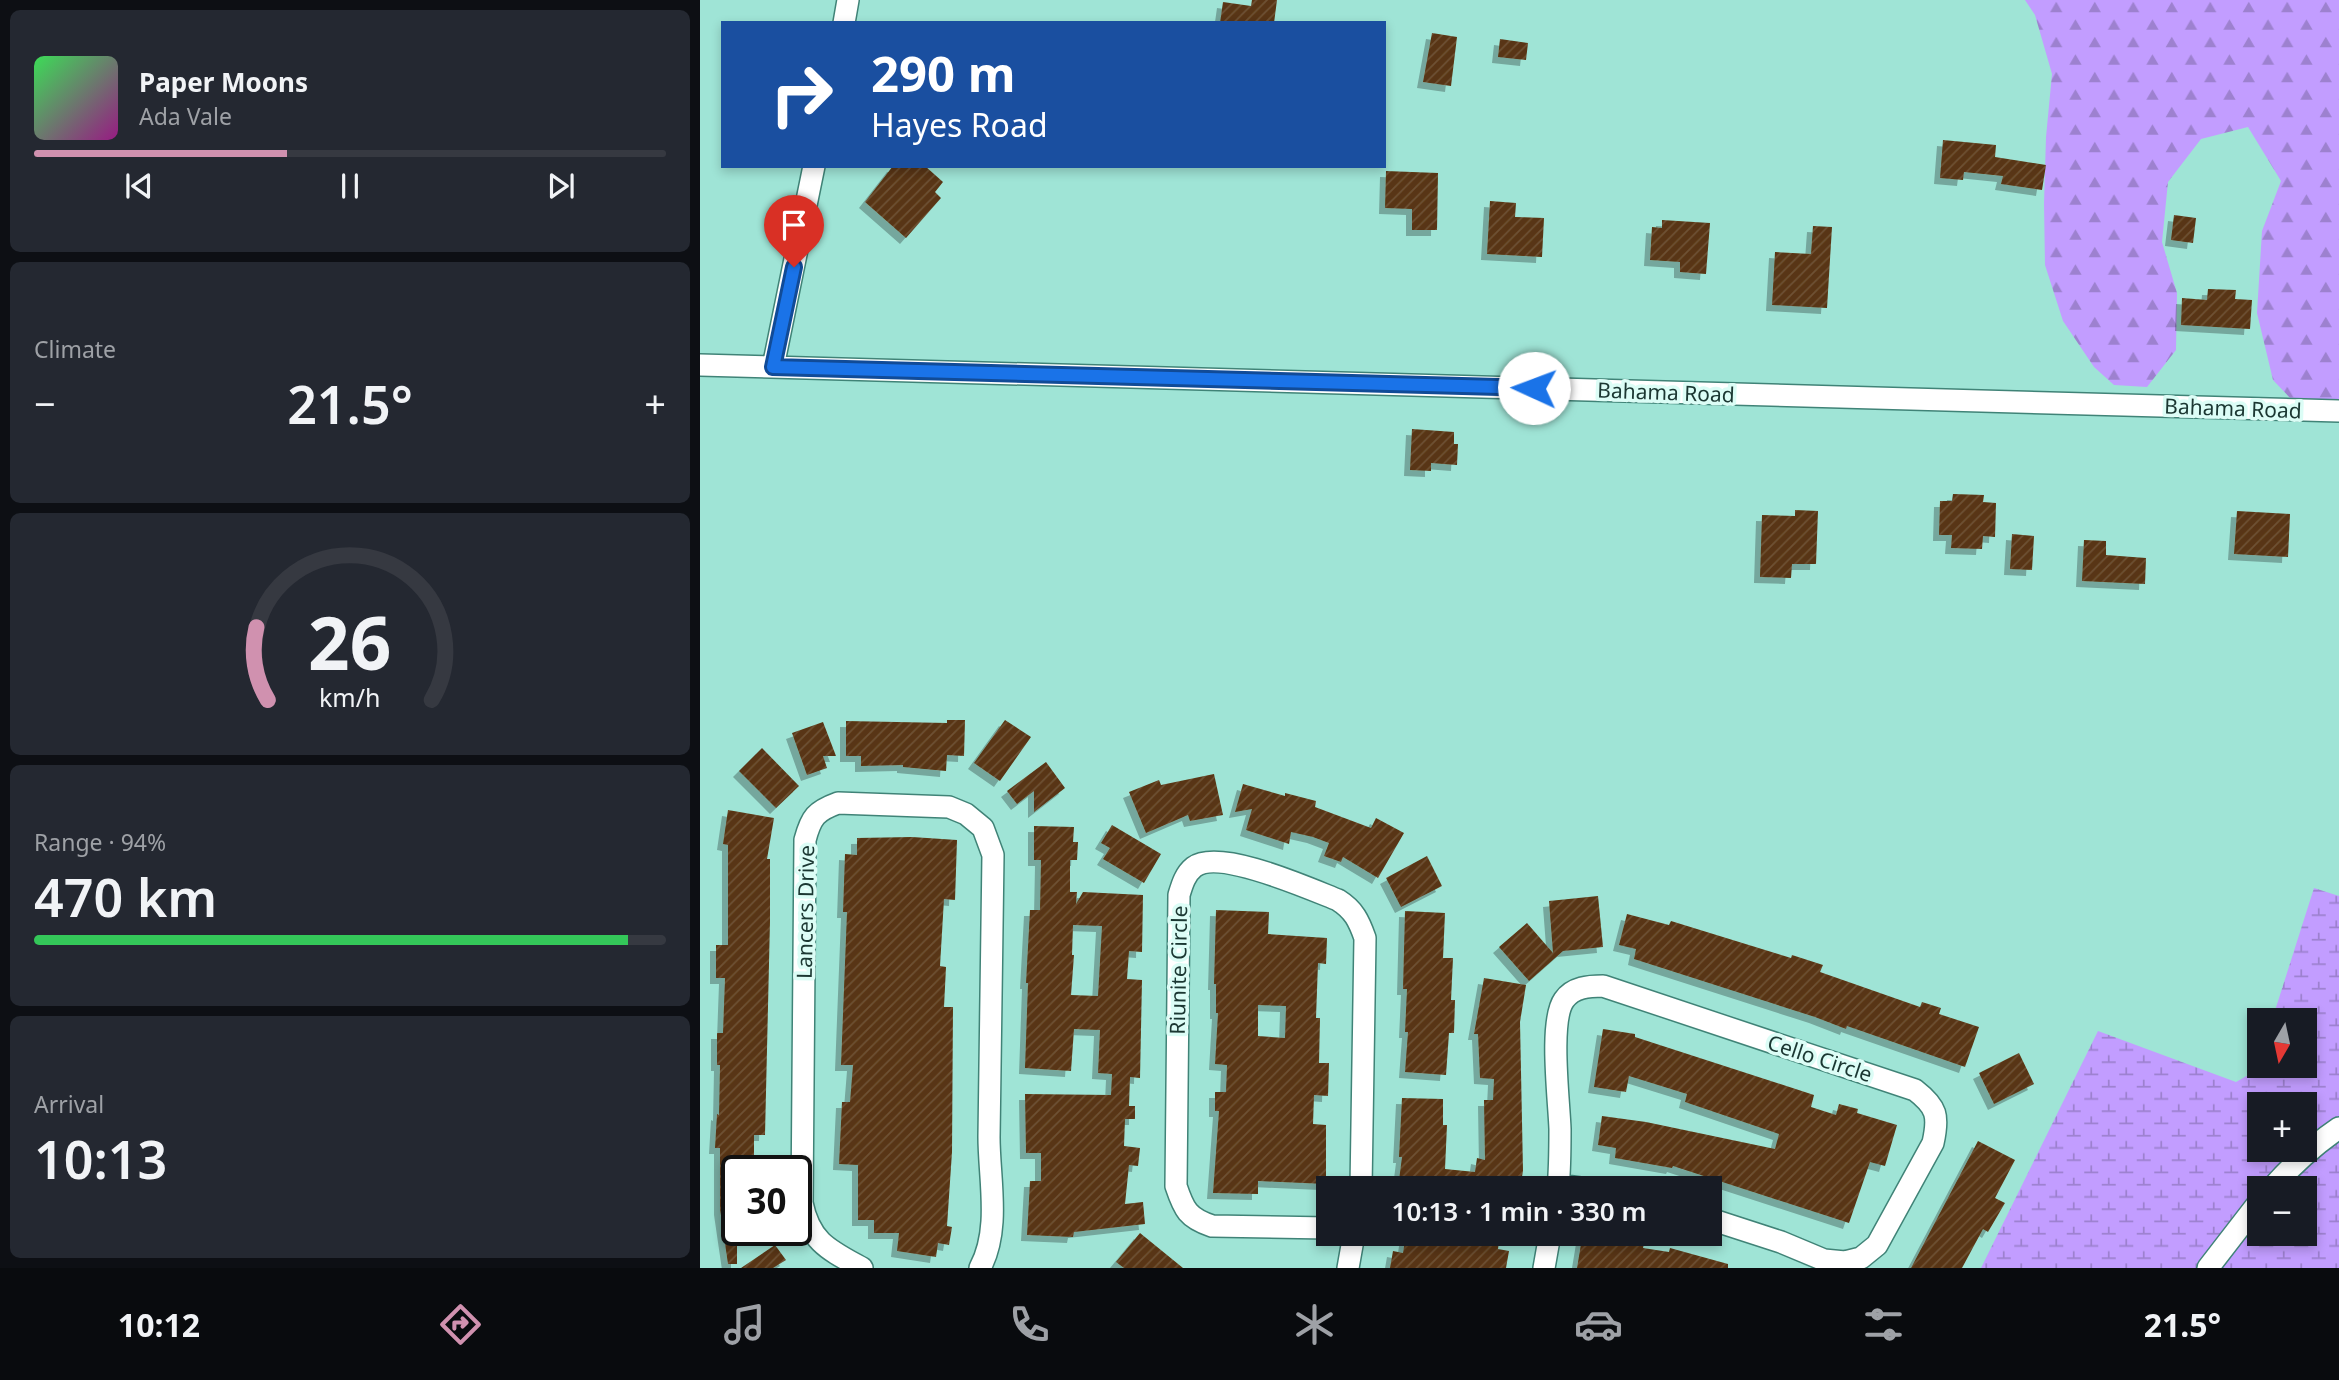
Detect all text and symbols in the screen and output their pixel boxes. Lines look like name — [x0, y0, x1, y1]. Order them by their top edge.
text: 290 m — [871, 40, 1016, 106]
icon: right — [756, 49, 847, 140]
text: Paper Moons — [139, 64, 308, 100]
text: Ada Vale — [139, 100, 232, 132]
text: Hayes Road — [871, 103, 1048, 146]
icon: previous — [120, 167, 158, 205]
icon: pause — [331, 167, 369, 205]
icon: next — [542, 167, 580, 205]
pin — [764, 195, 824, 267]
icon: arrive — [775, 206, 813, 244]
text: Climate — [34, 333, 116, 365]
position arrow — [1497, 351, 1571, 425]
text: 21.5° — [287, 368, 413, 439]
street label: Bahama Road — [1597, 376, 1735, 408]
text: − — [34, 377, 56, 429]
text: + — [644, 377, 666, 429]
street label: Bahama Road — [2164, 392, 2302, 424]
text: 26 — [308, 592, 392, 691]
text: km/h — [319, 680, 381, 714]
text: Range · 94% — [34, 826, 166, 858]
street label: Lancers Drive — [790, 845, 820, 979]
text: 470 km — [34, 861, 217, 932]
street label: Riunite Circle — [1163, 905, 1193, 1035]
north arrow — [2247, 1008, 2317, 1078]
map controls — [2247, 1008, 2317, 1246]
street label: Cello Circle — [1764, 1028, 1876, 1088]
text: Arrival — [34, 1088, 104, 1120]
button: + — [2247, 1092, 2317, 1162]
text: 10:13 — [34, 1123, 167, 1194]
speed limit sign: 30 — [721, 1155, 812, 1246]
button: − — [2247, 1176, 2317, 1246]
text: 10:13 · 1 min · 330 m — [1392, 1193, 1646, 1229]
icon: directions — [436, 1300, 485, 1349]
icon: music — [720, 1300, 769, 1349]
icon: phone — [1005, 1300, 1054, 1349]
icon: climate — [1290, 1300, 1339, 1349]
icon: car — [1574, 1300, 1623, 1349]
icon: filters — [1859, 1300, 1908, 1349]
text: 10:12 — [118, 1303, 200, 1346]
text: 21.5° — [2144, 1303, 2221, 1346]

